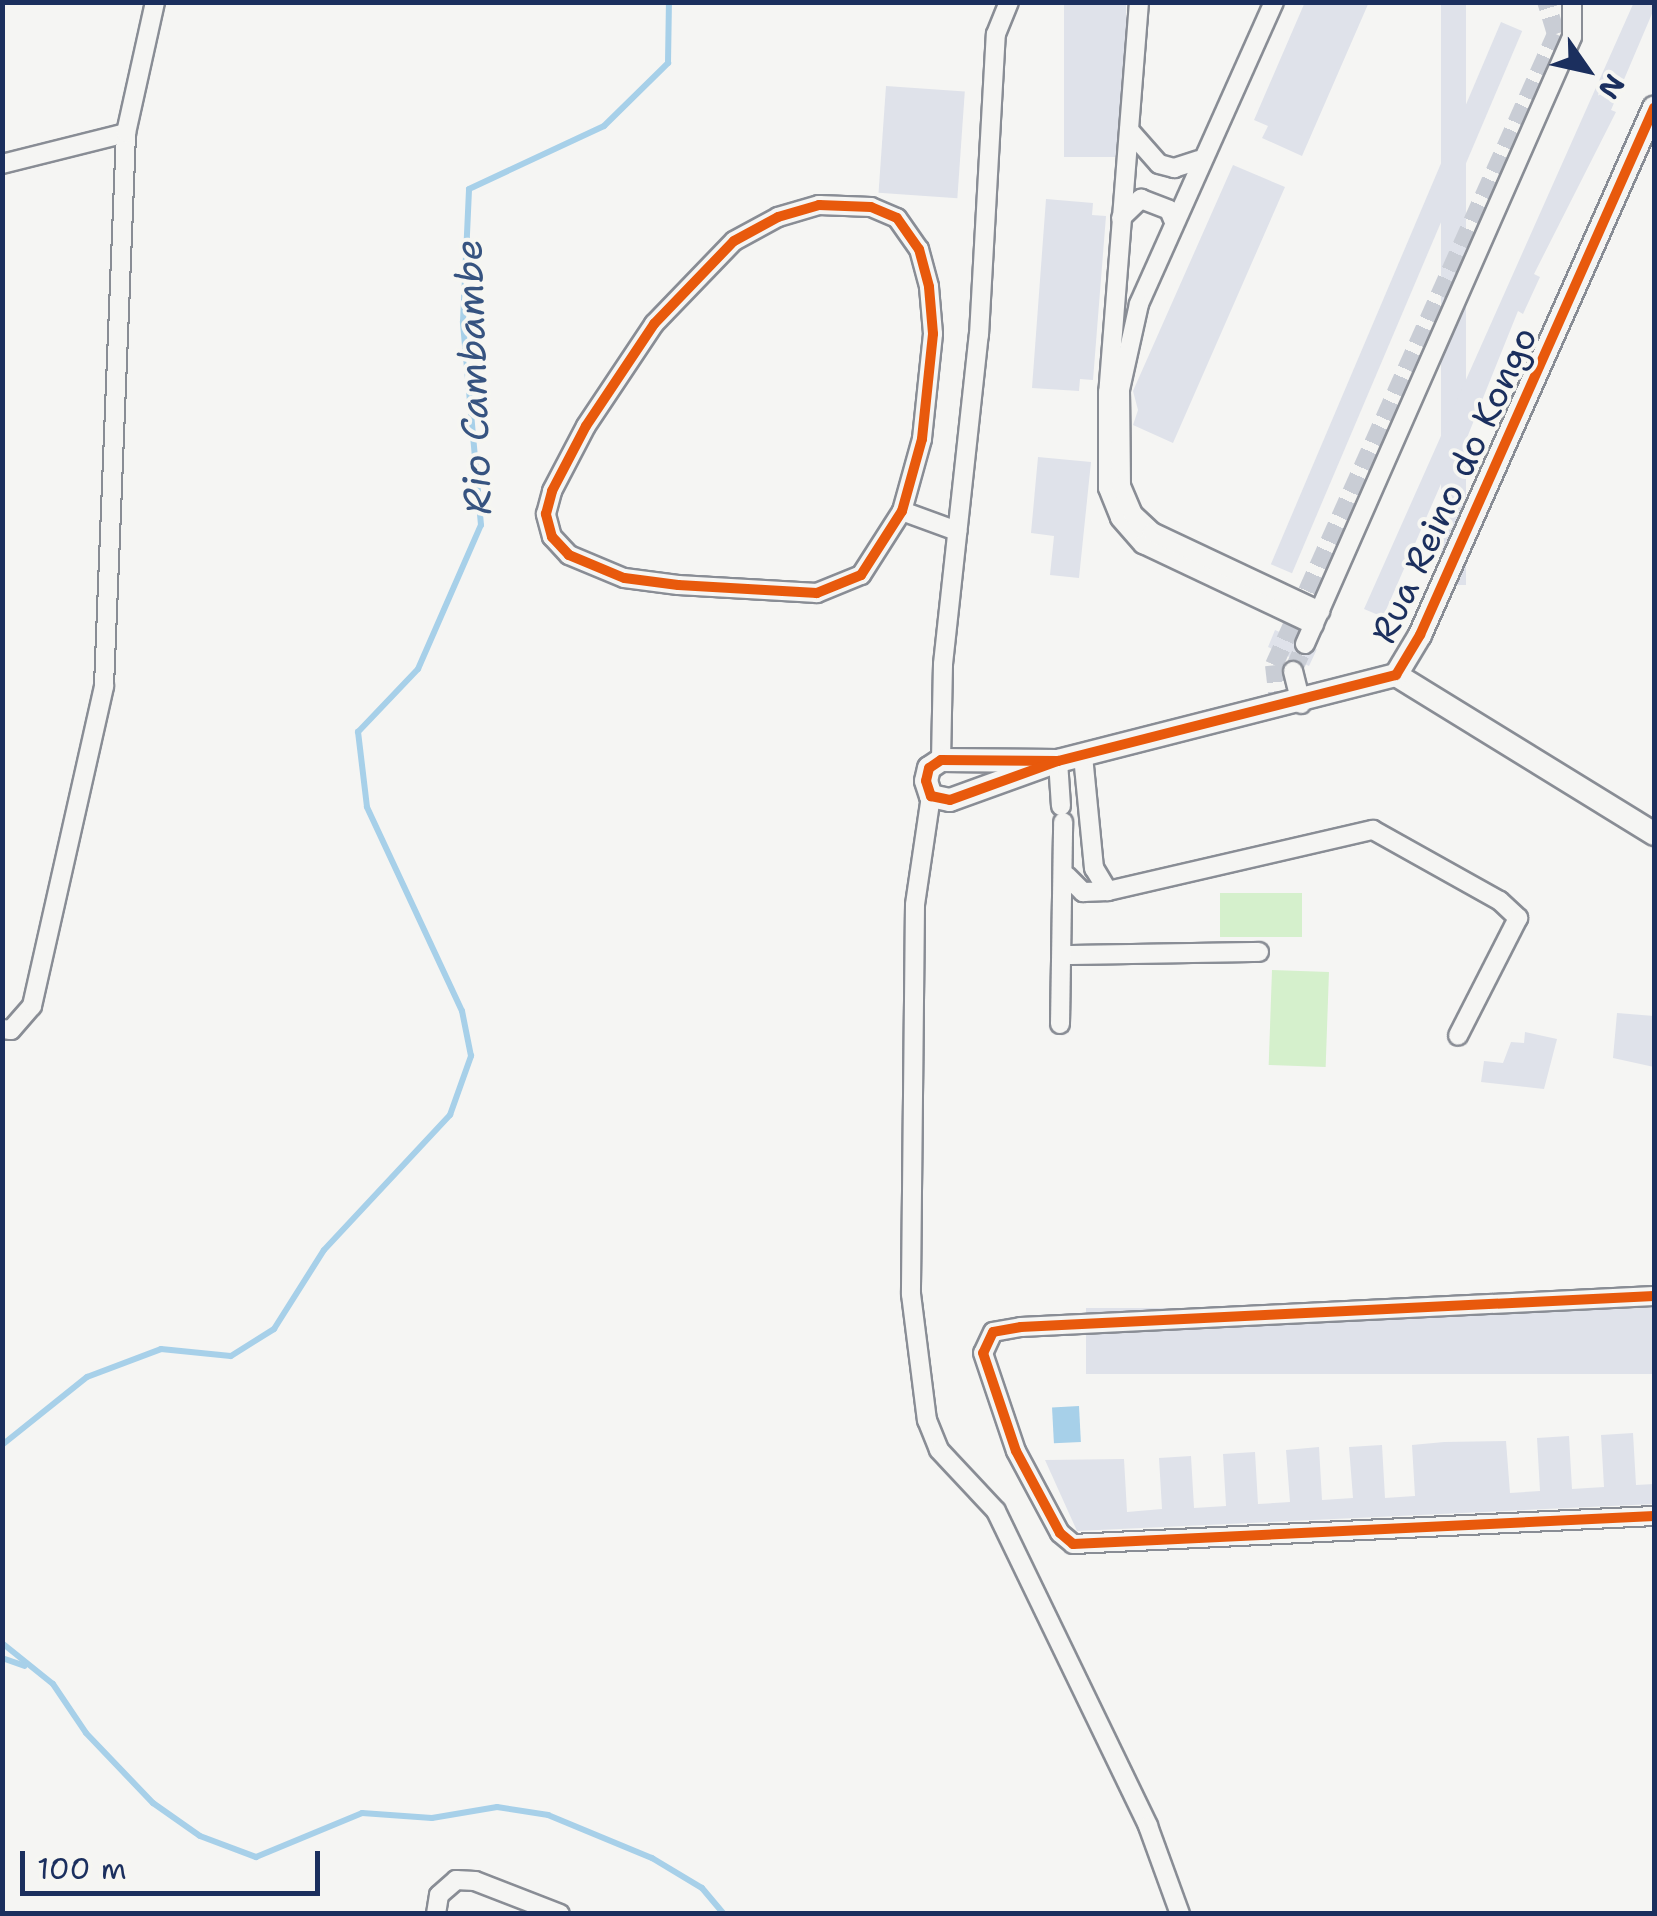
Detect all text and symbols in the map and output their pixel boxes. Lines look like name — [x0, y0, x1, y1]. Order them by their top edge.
north arrow — [1537, 20, 1637, 120]
text: N — [1590, 67, 1634, 107]
water label: Rio Cambambe — [445, 239, 501, 515]
street label: Rua Reino do Kongo — [1362, 320, 1546, 650]
scale bar — [25, 1831, 325, 1893]
text: 100 m — [37, 1848, 127, 1889]

